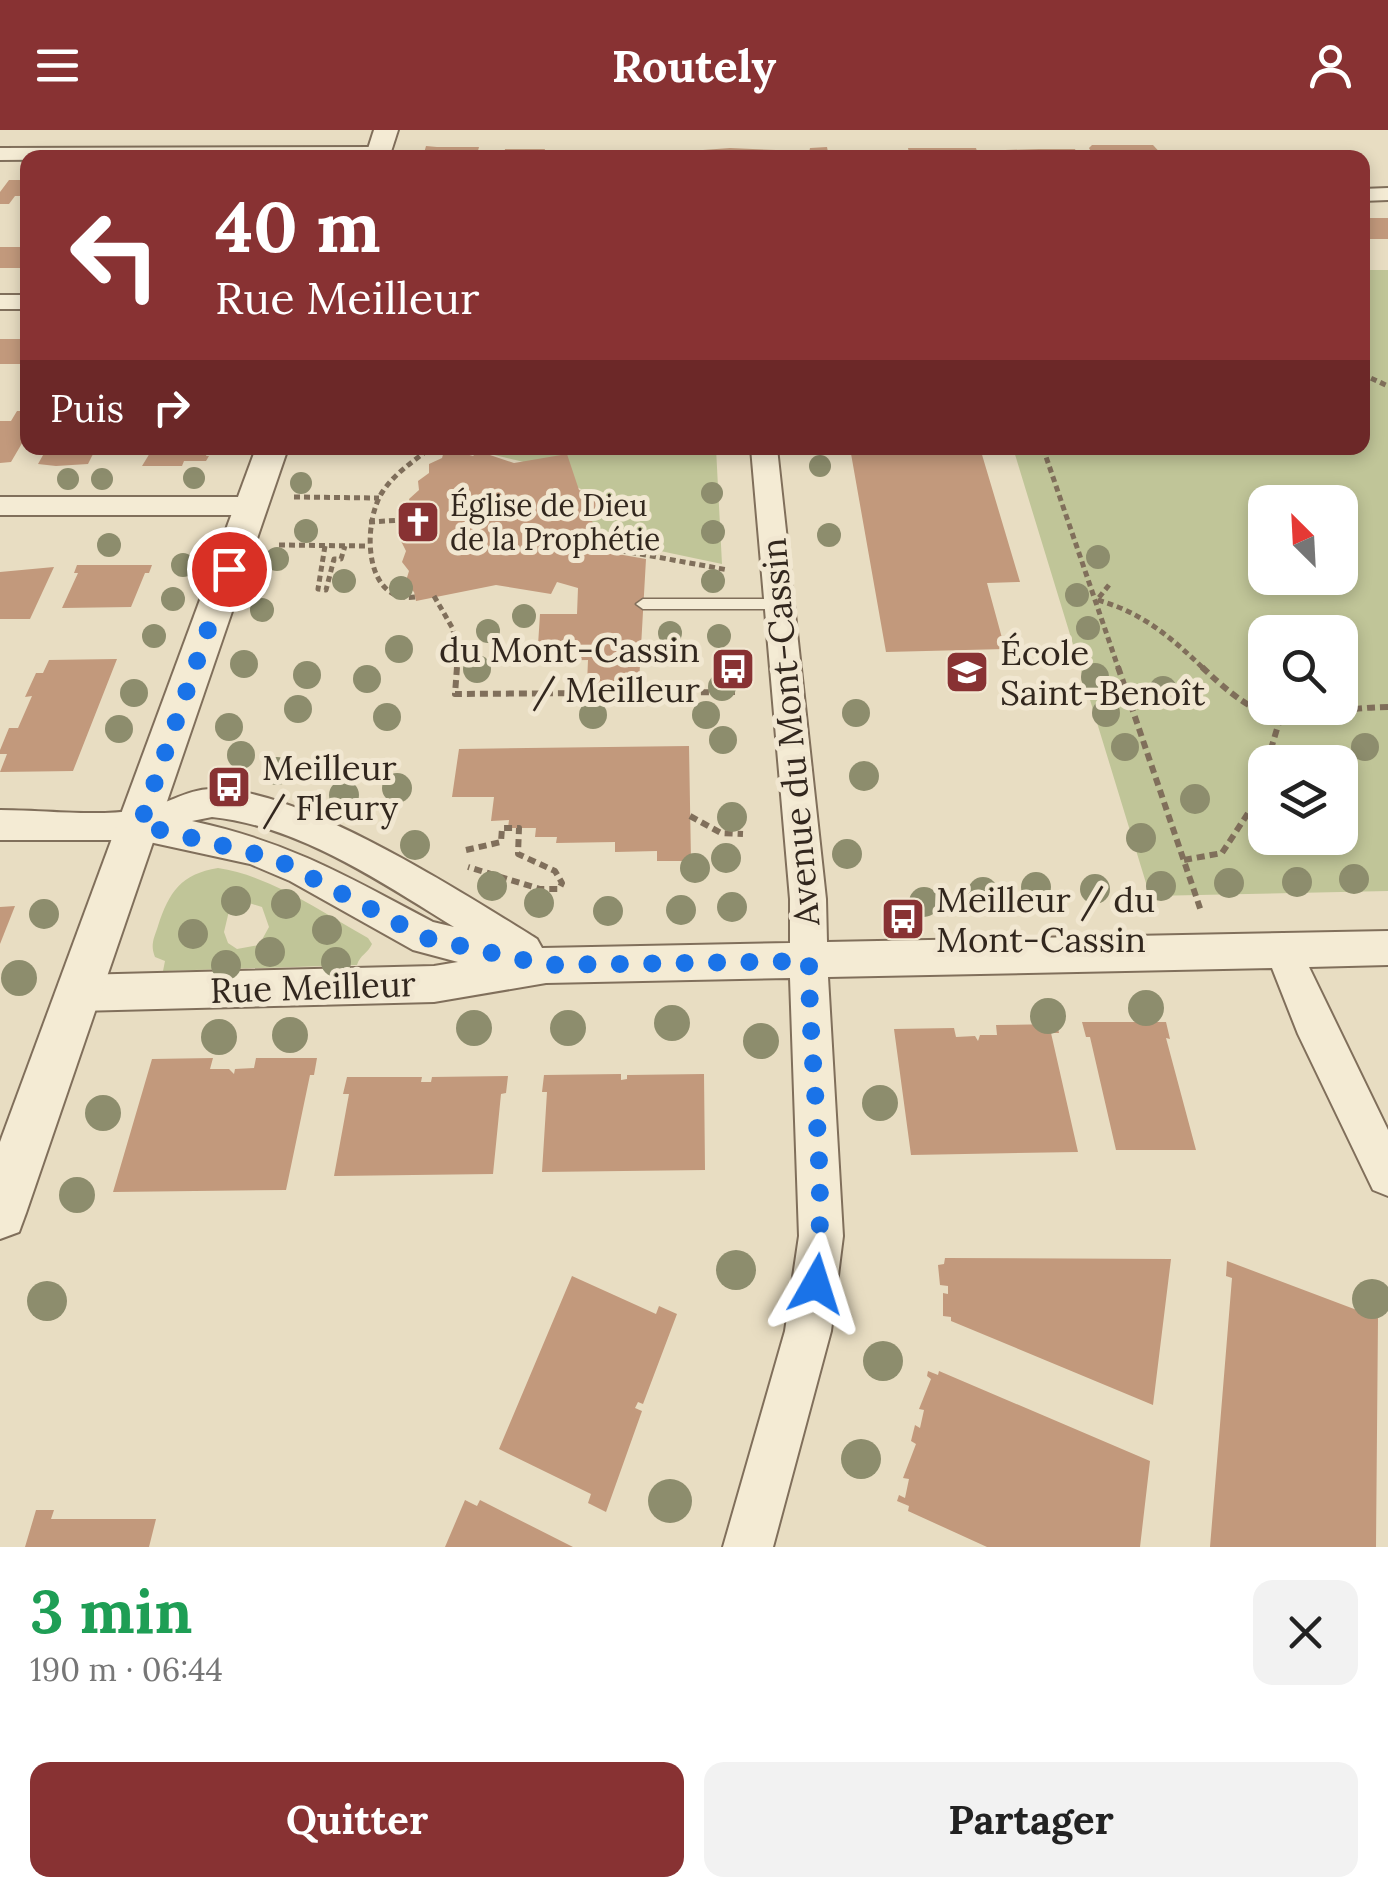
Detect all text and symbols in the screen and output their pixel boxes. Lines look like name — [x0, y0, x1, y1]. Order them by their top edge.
text: Routely — [612, 37, 776, 94]
icon: menu — [30, 38, 85, 93]
icon: person — [1303, 38, 1358, 93]
text: 40 m — [215, 182, 381, 271]
icon: left — [50, 190, 180, 320]
text: Rue Meilleur — [215, 269, 480, 326]
icon: right — [144, 380, 199, 435]
text: Puis — [50, 384, 124, 432]
north arrow — [1248, 485, 1358, 595]
map controls — [1248, 485, 1358, 855]
place label: Église de Dieu de la Prophétie — [450, 486, 660, 558]
church icon: Église de Dieu de la Prophétie — [395, 499, 441, 545]
pin — [187, 527, 272, 612]
street label: Avenue du Mont-Cassin — [751, 536, 829, 929]
icon: arrive — [202, 542, 257, 597]
button: search — [1248, 615, 1358, 725]
place label: du Mont-Cassin / Meilleur — [439, 627, 700, 712]
place label: École Saint-Benoît — [1000, 630, 1206, 715]
bus stop icon: du Mont-Cassin / Meilleur — [710, 646, 756, 692]
school or university icon: École Saint-Benoît — [944, 649, 990, 695]
place label: Meilleur / Fleury — [262, 745, 399, 830]
button: layers — [1248, 745, 1358, 855]
bus stop icon: Meilleur / Fleury — [206, 764, 252, 810]
place label: Meilleur / du Mont-Cassin — [936, 877, 1155, 962]
bus stop icon: Meilleur / du Mont-Cassin — [880, 896, 926, 942]
street label: Rue Meilleur — [209, 961, 417, 1013]
position arrow — [764, 1232, 868, 1336]
text: 3 min — [30, 1573, 192, 1649]
button: close — [1253, 1580, 1358, 1685]
text: 190 m · 06:44 — [30, 1649, 223, 1690]
button: Quitter — [30, 1762, 684, 1877]
button: Partager — [704, 1762, 1358, 1877]

